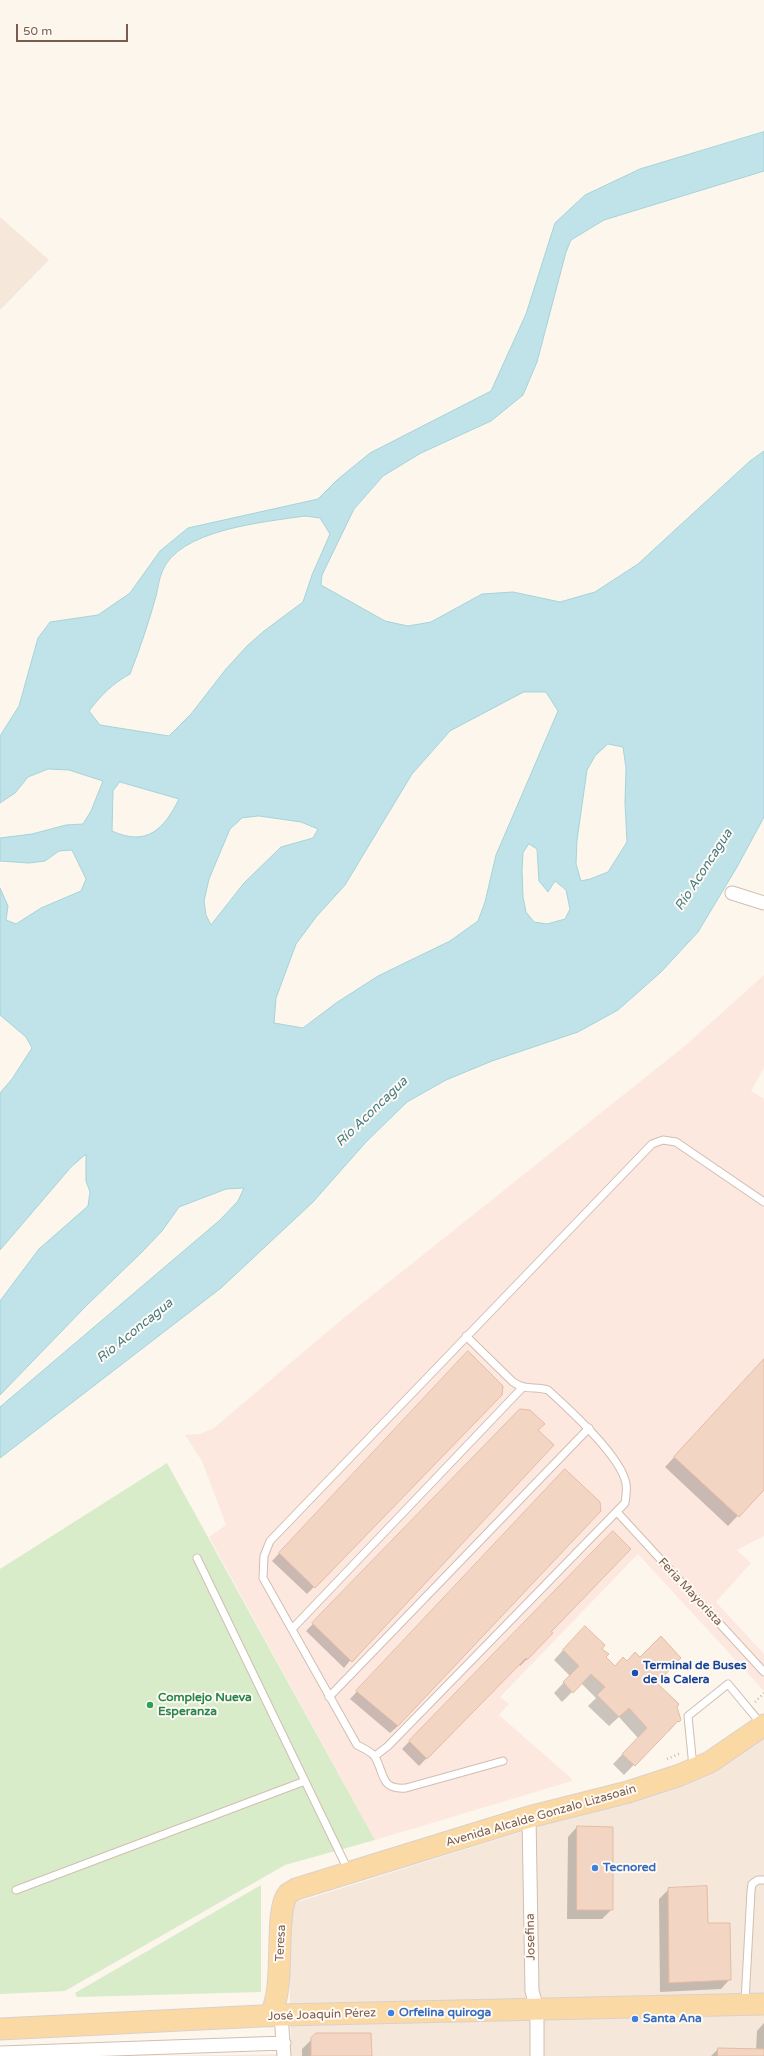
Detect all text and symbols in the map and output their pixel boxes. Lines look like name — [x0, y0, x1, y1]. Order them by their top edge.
scale bar — [18, 16, 130, 42]
text: 50 m — [23, 24, 52, 38]
water label: Río Aconcagua — [672, 826, 736, 914]
water label: Río Aconcagua — [333, 1074, 411, 1150]
water label: Río Aconcagua — [94, 1295, 176, 1367]
street label: Feria Mayorista — [655, 1555, 725, 1629]
place label: Terminal de Buses de la Calera — [643, 1659, 746, 1687]
marker: Terminal de Buses de la Calera — [630, 1668, 640, 1678]
place label: Complejo Nueva Esperanza — [158, 1691, 252, 1719]
marker: Complejo Nueva Esperanza — [145, 1700, 155, 1710]
street label: Avenida Alcalde Gonzalo Lizasoaín — [444, 1782, 638, 1850]
place label: Tecnored — [603, 1861, 656, 1875]
marker: Tecnored — [590, 1863, 600, 1873]
street label: Josefina — [523, 1913, 539, 1961]
street label: Teresa — [273, 1924, 289, 1962]
street label: José Joaquín Pérez — [268, 2006, 376, 2024]
place label: Orfelina quiroga — [399, 2006, 491, 2020]
marker: Orfelina quiroga — [386, 2008, 396, 2018]
place label: Santa Ana — [643, 2012, 702, 2026]
marker: Santa Ana — [630, 2014, 640, 2024]

